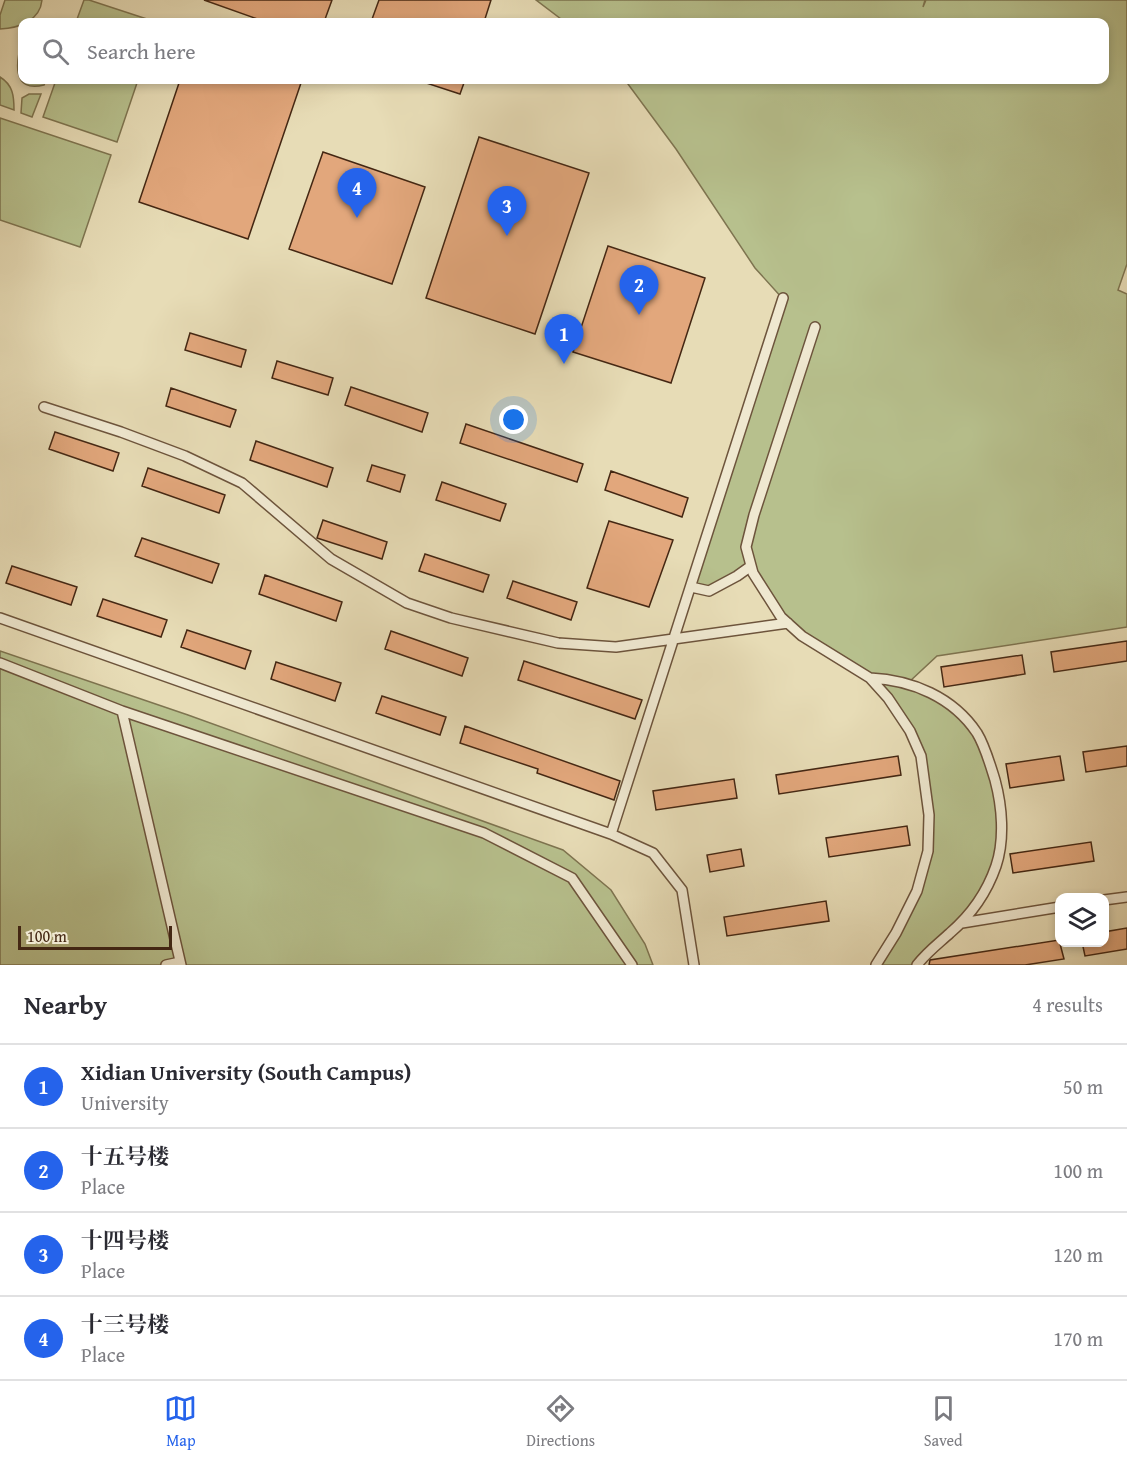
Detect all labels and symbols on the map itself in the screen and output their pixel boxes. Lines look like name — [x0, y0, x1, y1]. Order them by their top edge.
pin: 4 — [338, 168, 376, 218]
pin: 3 — [488, 186, 526, 236]
pin: 2 — [620, 266, 658, 315]
pin: 1 — [544, 314, 584, 364]
your location — [499, 405, 528, 434]
scale bar — [18, 923, 172, 950]

